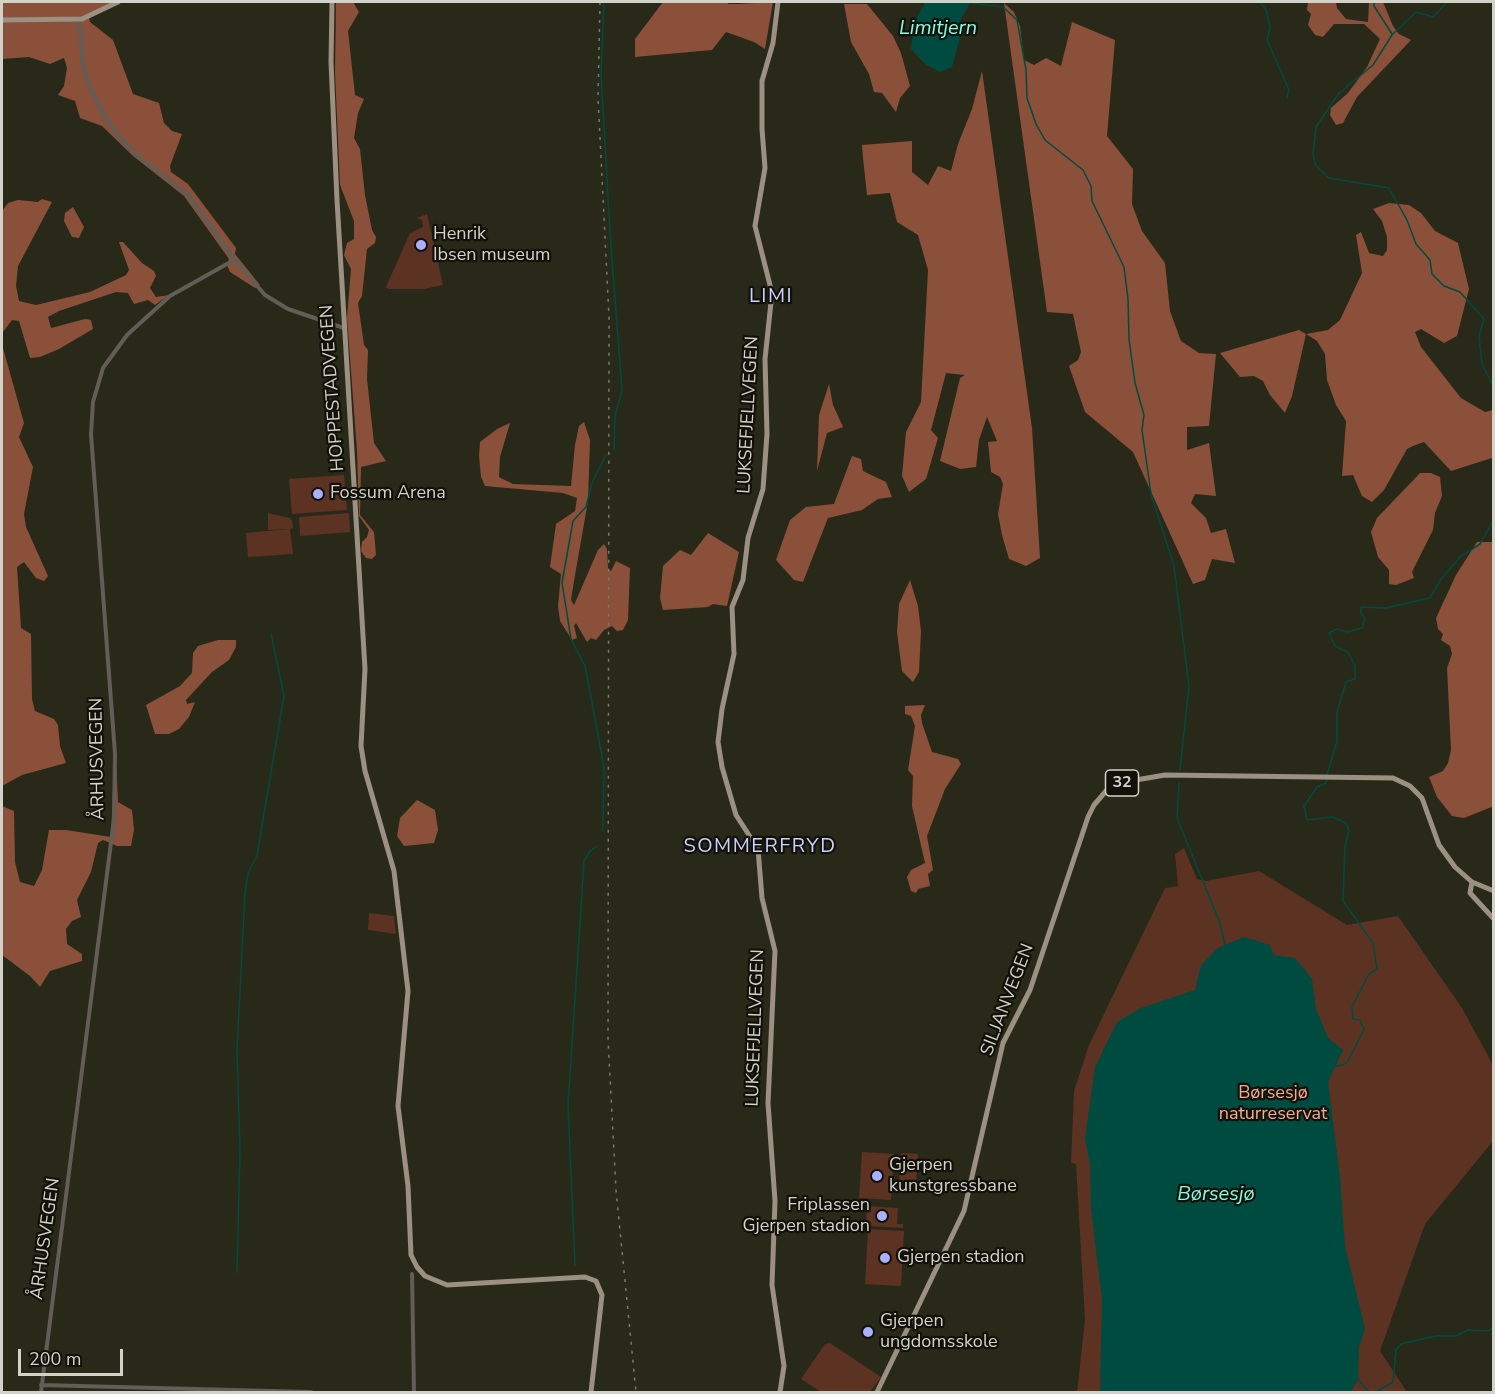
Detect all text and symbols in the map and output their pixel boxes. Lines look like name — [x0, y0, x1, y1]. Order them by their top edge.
water label: Limitjern — [899, 17, 977, 41]
place label: Henrik Ibsen museum — [433, 224, 550, 266]
marker: Henrik Ibsen museum — [414, 238, 428, 252]
district label: LIMI — [749, 285, 793, 309]
street label: HOPPESTADVEGEN — [316, 304, 350, 472]
street label: LUKSEFJELLVEGEN — [734, 336, 764, 494]
place label: Fossum Arena — [330, 483, 446, 505]
marker: Fossum Arena — [311, 487, 325, 501]
street label: ÅRHUSVEGEN — [86, 698, 110, 820]
road number: 32 — [1106, 770, 1138, 796]
district label: SOMMERFRYD — [683, 835, 837, 859]
street label: SILJANVEGEN — [977, 941, 1039, 1059]
street label: LUKSEFJELLVEGEN — [742, 949, 770, 1107]
park label: Børsesjø naturreservat — [1219, 1083, 1327, 1126]
place label: Gjerpen kunstgressbane — [889, 1155, 1017, 1198]
marker: Gjerpen kunstgressbane — [870, 1169, 884, 1183]
street label: ÅRHUSVEGEN — [27, 1177, 65, 1301]
water label: Børsesjø — [1177, 1183, 1255, 1207]
place label: Friplassen Gjerpen stadion — [742, 1195, 870, 1238]
marker: Friplassen Gjerpen stadion — [875, 1209, 889, 1223]
place label: Gjerpen stadion — [897, 1247, 1025, 1269]
marker: Gjerpen stadion — [878, 1251, 892, 1265]
place label: Gjerpen ungdomsskole — [880, 1311, 998, 1354]
marker: Gjerpen ungdomsskole — [861, 1325, 875, 1339]
scale bar — [21, 1337, 126, 1375]
text: 200 m — [29, 1347, 81, 1371]

